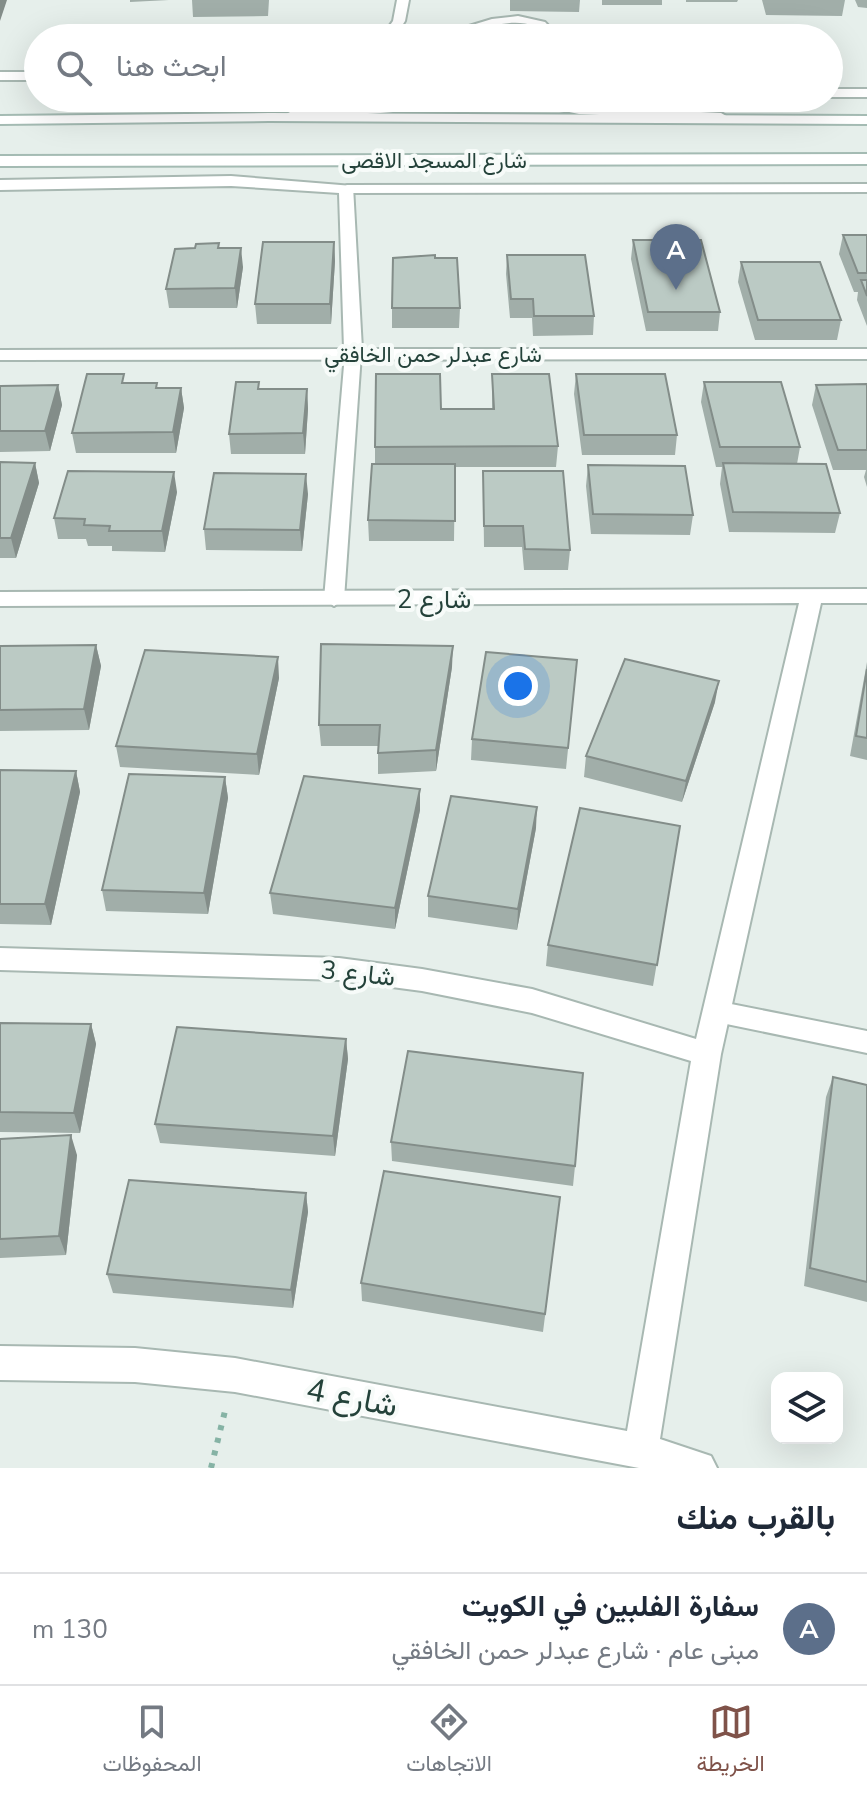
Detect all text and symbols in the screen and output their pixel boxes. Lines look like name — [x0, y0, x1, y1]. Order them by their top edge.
search box — [24, 24, 843, 112]
icon: search — [52, 46, 96, 90]
text: ابحث هنا — [116, 46, 227, 87]
street label: شارع المسجد الاقصى — [341, 146, 527, 176]
pin: A — [650, 224, 702, 290]
street label: شارع عبدلر حمن الخافقي — [324, 340, 542, 373]
street label: شارع 2 — [397, 582, 471, 617]
your location — [498, 666, 538, 706]
street label: شارع 3 — [319, 952, 397, 995]
street label: شارع 4 — [303, 1368, 401, 1427]
map controls — [771, 1372, 843, 1444]
button: layers — [771, 1372, 843, 1444]
text: بالقرب منك — [677, 1495, 835, 1541]
text: سفارة الفلبين في الكويت — [462, 1586, 759, 1627]
text: 130 m — [32, 1612, 108, 1647]
text: A — [799, 1612, 819, 1647]
text: مبنى عام · شارع عبدلر حمن الخافقي — [392, 1633, 759, 1668]
tab: المحفوظات — [102, 1700, 202, 1783]
tab: الاتجاهات — [406, 1700, 492, 1783]
tab: الخريطة — [697, 1700, 765, 1783]

